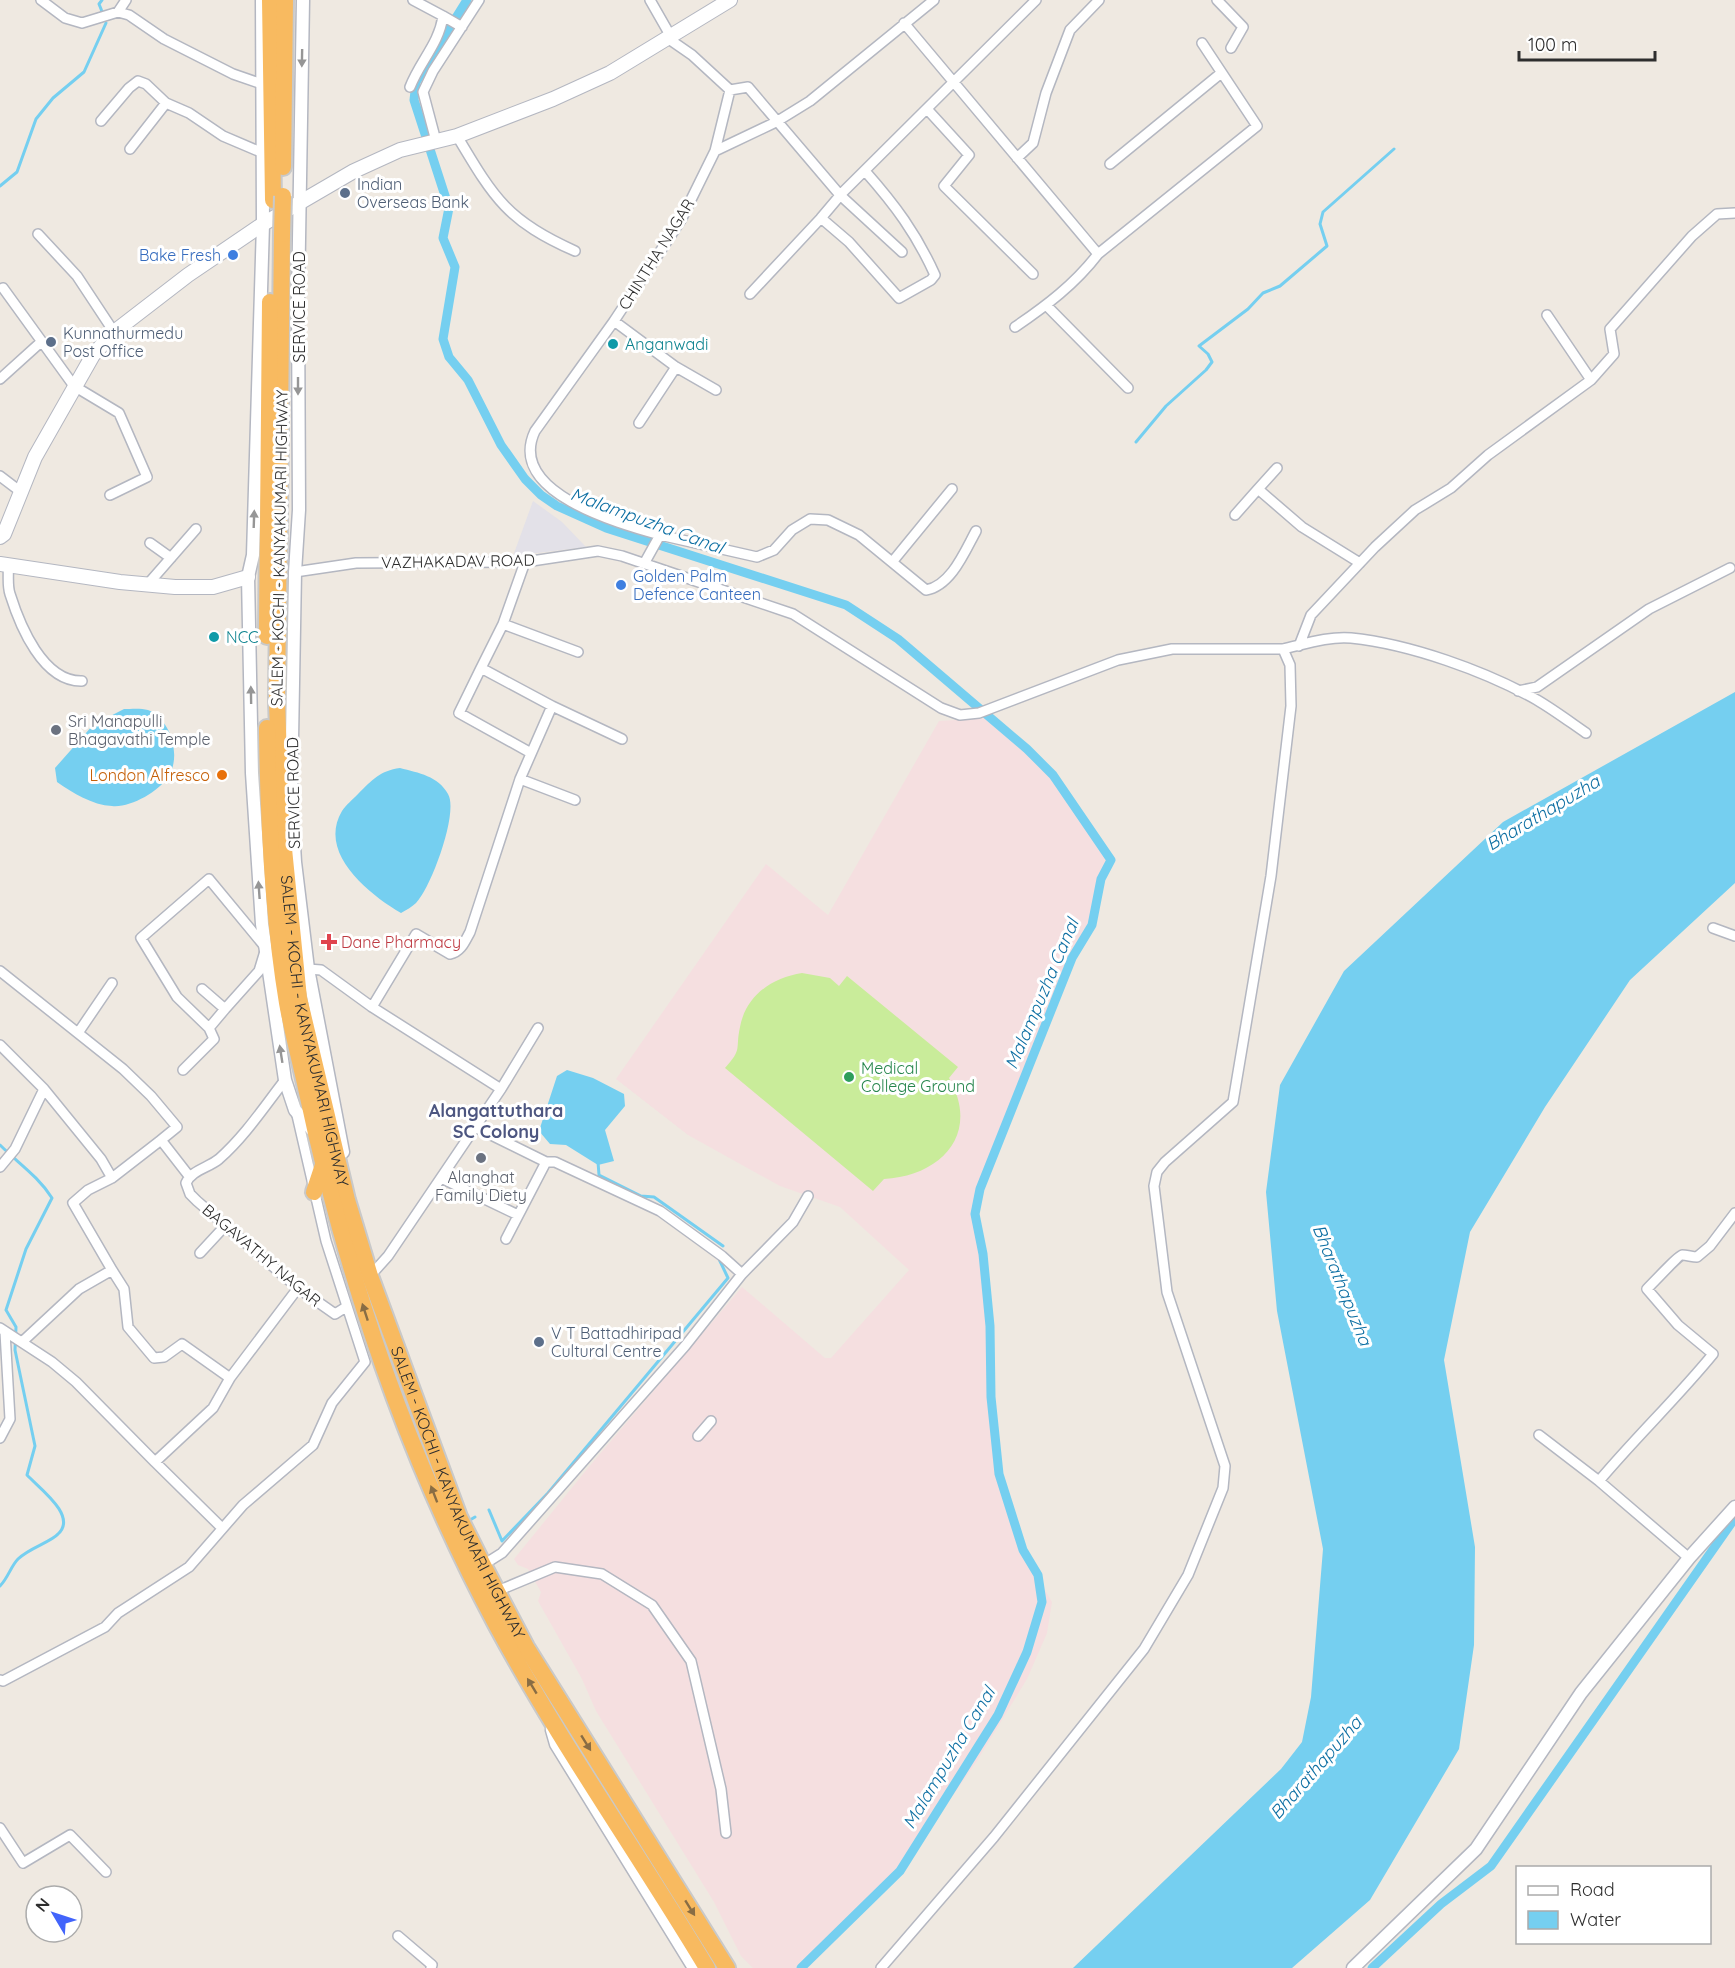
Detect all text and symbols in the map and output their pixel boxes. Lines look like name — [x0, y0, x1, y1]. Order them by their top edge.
scale bar — [1519, 24, 1656, 62]
text: 100 m — [1528, 33, 1577, 56]
one-way arrow — [297, 49, 307, 68]
place label: Indian Overseas Bank — [357, 174, 469, 212]
marker: Indian Overseas Bank — [338, 186, 352, 200]
street label: CHINTHA NAGAR — [614, 195, 698, 313]
place label: Bake Fresh — [139, 245, 221, 265]
marker: Bake Fresh — [226, 248, 240, 262]
street label: SERVICE ROAD — [289, 251, 309, 363]
place label: Kunnathurmedu Post Office — [63, 323, 183, 361]
place label: Anganwadi — [625, 334, 708, 354]
marker: Kunnathurmedu Post Office — [44, 335, 58, 349]
marker: Anganwadi — [606, 337, 620, 351]
one-way arrow — [293, 377, 303, 396]
street label: SALEM - KOCHI - KANYAKUMARI HIGHWAY — [266, 389, 292, 706]
water label: Malampuzha Canal — [567, 482, 729, 560]
one-way arrow — [250, 509, 259, 528]
street label: VAZHAKADAV ROAD — [381, 550, 535, 572]
place label: Golden Palm Defence Canteen — [633, 566, 761, 604]
marker: Golden Palm Defence Canteen — [614, 578, 628, 592]
place label: NCC — [226, 627, 259, 647]
marker: NCC — [207, 630, 221, 644]
one-way arrow — [246, 686, 256, 705]
place label: Sri Manapulli Bhagavathi Temple — [68, 711, 211, 749]
marker: Sri Manapulli Bhagavathi Temple — [49, 723, 63, 737]
street label: SERVICE ROAD — [282, 737, 304, 849]
place label: London Alfresco — [90, 765, 210, 785]
marker: London Alfresco — [215, 768, 229, 782]
water label: Bharathapuzha — [1482, 769, 1605, 856]
street label: SALEM - KOCHI - KANYAKUMARI HIGHWAY — [277, 874, 353, 1189]
one-way arrow — [254, 880, 264, 899]
water label: Malampuzha Canal — [999, 913, 1084, 1072]
place label: Dane Pharmacy — [341, 932, 461, 952]
marker: Dane Pharmacy — [322, 935, 336, 949]
one-way arrow — [276, 1044, 285, 1063]
place label: Medical College Ground — [861, 1058, 975, 1096]
marker: Medical College Ground — [842, 1070, 856, 1084]
district label: Alangattuthara SC Colony — [429, 1099, 563, 1143]
marker: Alanghat Family Diety — [474, 1151, 488, 1165]
place label: Alanghat Family Diety — [435, 1167, 527, 1205]
street label: BAGAVATHY NAGAR — [199, 1199, 325, 1311]
water label: Bharathapuzha — [1308, 1221, 1378, 1350]
one-way arrow — [360, 1303, 370, 1321]
place label: V T Battadhiripad Cultural Centre — [551, 1323, 682, 1361]
marker: V T Battadhiripad Cultural Centre — [532, 1335, 546, 1349]
street label: SALEM - KOCHI - KANYAKUMARI HIGHWAY — [387, 1343, 530, 1642]
one-way arrow — [428, 1485, 438, 1503]
one-way arrow — [527, 1678, 538, 1694]
water label: Malampuzha Canal — [897, 1681, 1001, 1833]
water label: Bharathapuzha — [1265, 1711, 1367, 1824]
one-way arrow — [581, 1735, 592, 1751]
legend — [1516, 1866, 1711, 1944]
text: Road — [1570, 1878, 1615, 1901]
north arrow — [24, 1884, 84, 1944]
text: N — [31, 1894, 54, 1915]
one-way arrow — [684, 1900, 695, 1916]
text: Water — [1570, 1908, 1621, 1931]

